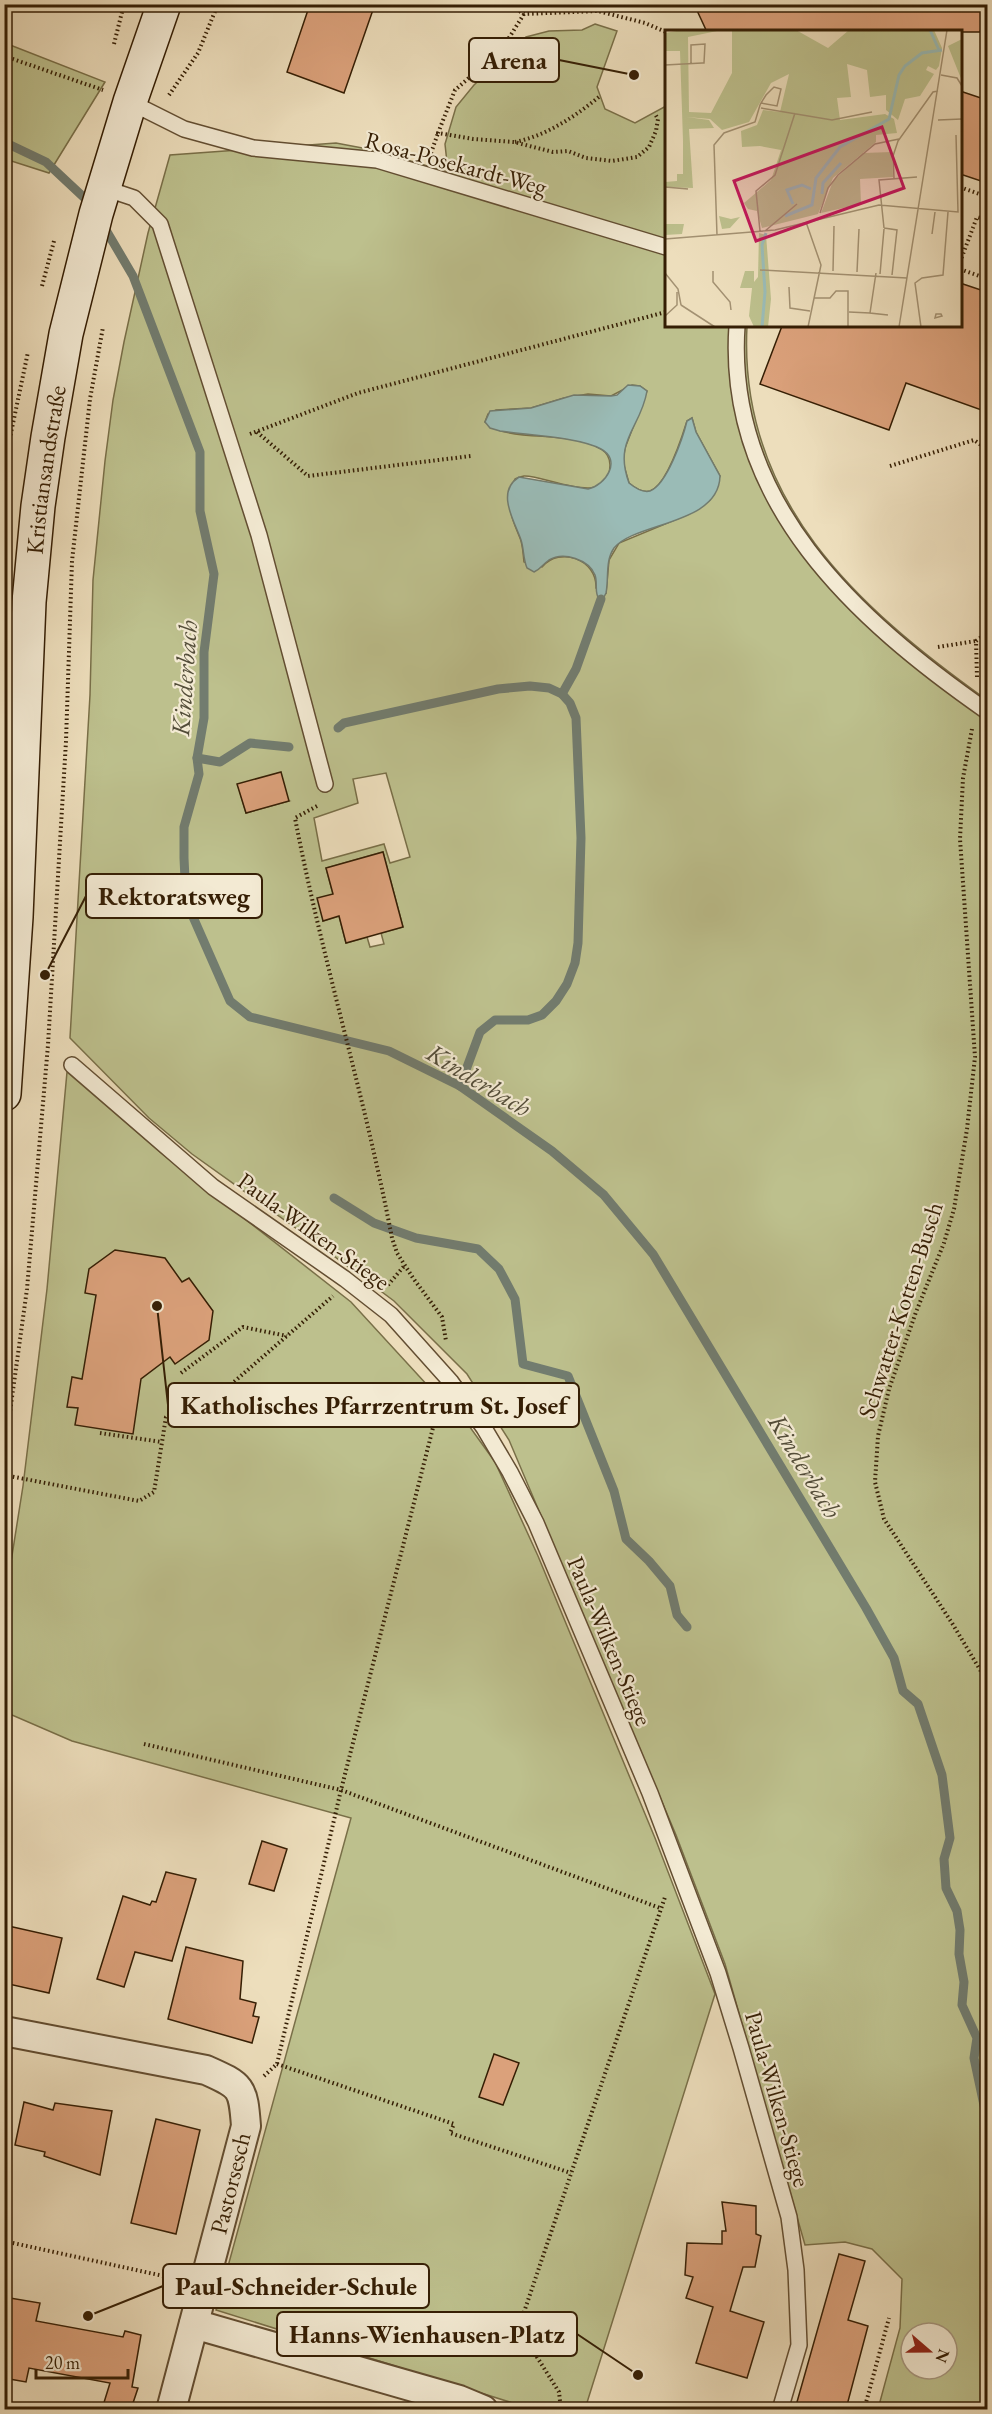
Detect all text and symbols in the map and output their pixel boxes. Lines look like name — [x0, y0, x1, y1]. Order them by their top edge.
inset map — [665, 30, 962, 327]
callout: Arena — [469, 38, 559, 82]
text: Arena — [480, 43, 548, 77]
street label: Rosa-Posekardt-Weg — [362, 124, 551, 202]
street label: Kristiansandstraße — [18, 383, 72, 556]
water label: Kinderbach — [163, 619, 205, 738]
callout: Rektoratsweg — [86, 874, 262, 918]
text: Rektoratsweg — [98, 879, 251, 913]
water label: Kinderbach — [420, 1035, 538, 1125]
street label: Paula-Wilken-Stiege — [232, 1165, 396, 1297]
street label: Schwatter-Kotten-Busch — [850, 1198, 950, 1422]
callout: Katholisches Pfarrzentrum St. Josef — [168, 1383, 579, 1427]
text: Katholisches Pfarrzentrum St. Josef — [180, 1388, 571, 1422]
water label: Kinderbach — [760, 1407, 850, 1525]
street label: Paula-Wilken-Stiege — [560, 1552, 660, 1730]
street label: Paula-Wilken-Stiege — [738, 2008, 818, 2190]
street label: Pastorsesch — [202, 2129, 258, 2237]
callout: Paul-Schneider-Schule — [163, 2264, 429, 2308]
text: Paul-Schneider-Schule — [175, 2269, 417, 2303]
callout: Hanns-Wienhausen-Platz — [277, 2312, 577, 2356]
text: Hanns-Wienhausen-Platz — [289, 2317, 565, 2351]
north arrow — [899, 2321, 959, 2381]
scale bar — [36, 2342, 128, 2380]
text: N — [931, 2346, 955, 2366]
text: 20 m — [45, 2351, 80, 2374]

